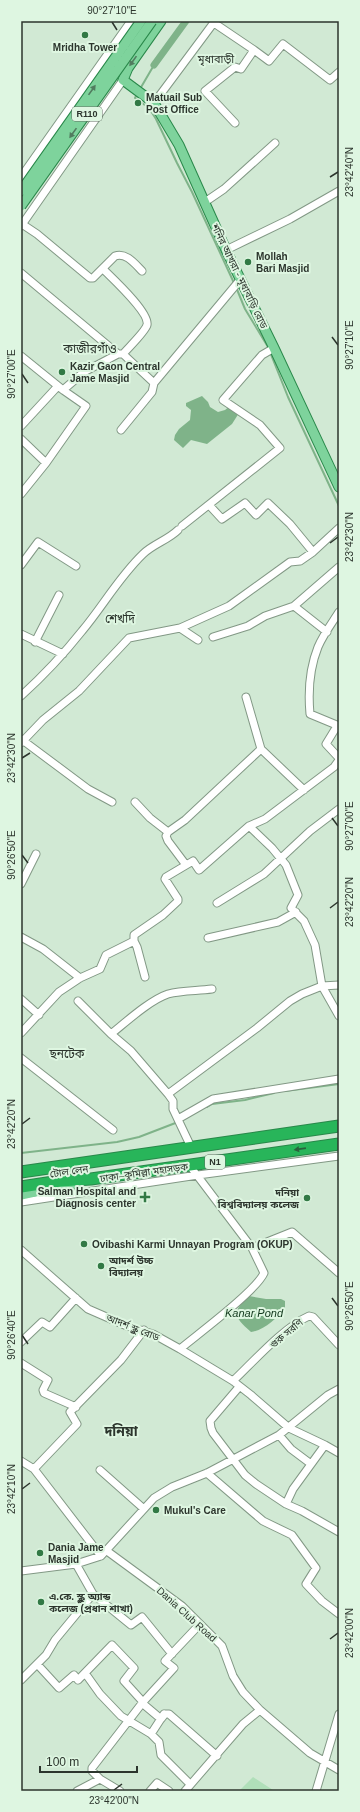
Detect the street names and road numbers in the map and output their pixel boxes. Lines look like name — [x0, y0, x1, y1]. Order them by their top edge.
road number: R110 — [72, 107, 102, 121]
street label: শনির আখরা - মৃধাবাড়ি রোড — [208, 221, 270, 332]
road number: N1 — [205, 1155, 225, 1169]
street label: ঢাকা–কুমিল্লা মহাসড়ক — [98, 1161, 190, 1185]
street label: টোল লেন — [49, 1163, 90, 1180]
street label: আদর্শ স্কুল রোড — [103, 1311, 162, 1344]
street label: গুরু সরণি — [268, 1316, 306, 1350]
street label: Dania Club Road — [155, 1585, 219, 1644]

